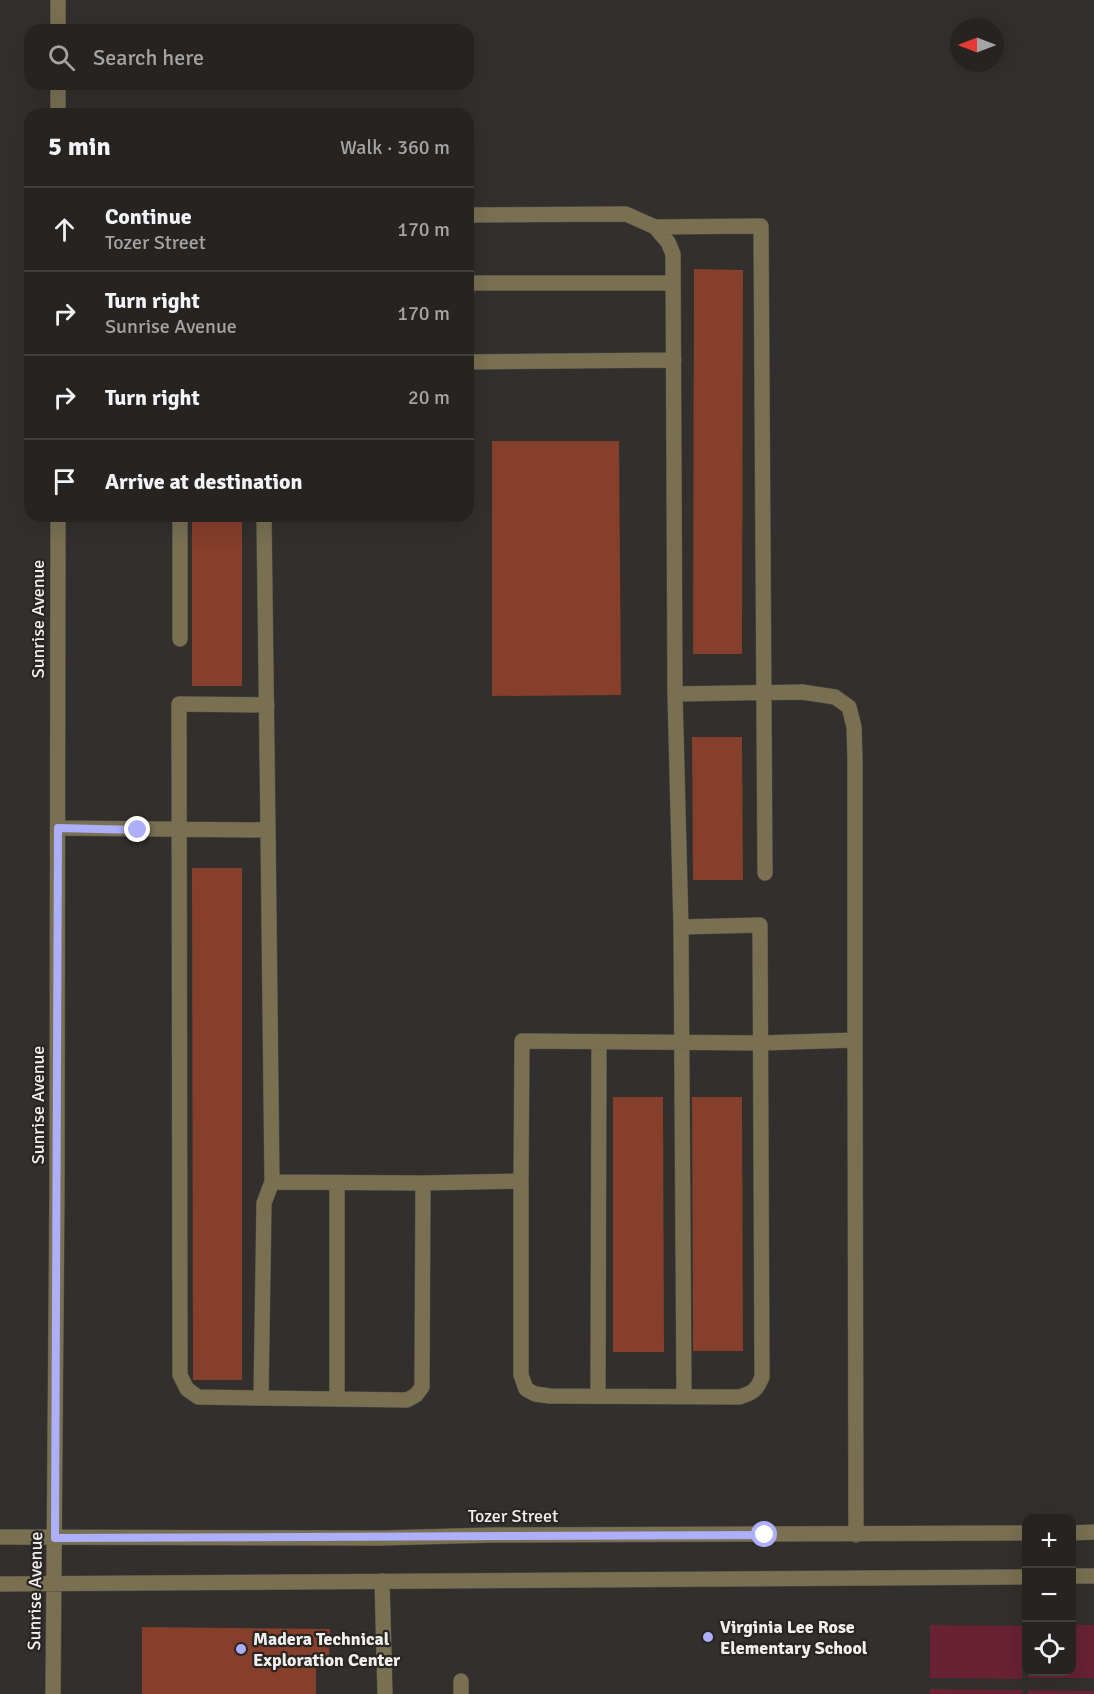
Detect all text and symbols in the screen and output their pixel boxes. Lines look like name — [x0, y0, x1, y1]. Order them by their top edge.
north arrow — [950, 18, 1004, 72]
search box — [24, 24, 474, 90]
icon: search — [45, 41, 78, 74]
text: Search here — [93, 44, 204, 71]
text: 5 min — [48, 131, 111, 163]
text: Walk · 360 m — [340, 135, 450, 160]
text: Continue — [105, 203, 192, 230]
icon: ahead — [48, 213, 81, 246]
text: 170 m — [397, 217, 450, 242]
text: Tozer Street — [105, 230, 206, 255]
text: Turn right — [105, 287, 200, 314]
icon: right — [48, 297, 81, 330]
text: 170 m — [397, 301, 450, 326]
text: Sunrise Avenue — [105, 314, 237, 339]
icon: right — [48, 381, 81, 414]
text: Turn right — [105, 384, 200, 411]
text: 20 m — [408, 385, 450, 410]
icon: arrive — [48, 465, 81, 498]
text: Arrive at destination — [105, 468, 302, 495]
street label: Sunrise Avenue — [27, 560, 49, 678]
route end — [124, 816, 150, 842]
street label: Sunrise Avenue — [27, 1046, 49, 1164]
street label: Tozer Street — [468, 1505, 558, 1527]
map controls — [1022, 1514, 1076, 1676]
button: + — [1022, 1514, 1076, 1568]
route start — [751, 1521, 777, 1547]
street label: Sunrise Avenue — [23, 1531, 47, 1651]
button: − — [1022, 1568, 1076, 1622]
place label: Virginia Lee Rose Elementary School — [720, 1616, 868, 1659]
button: locate — [1022, 1622, 1076, 1676]
place label: Madera Technical Exploration Center — [253, 1628, 401, 1671]
marker: Virginia Lee Rose Elementary School — [701, 1630, 715, 1644]
marker: Madera Technical Exploration Center — [234, 1642, 248, 1656]

